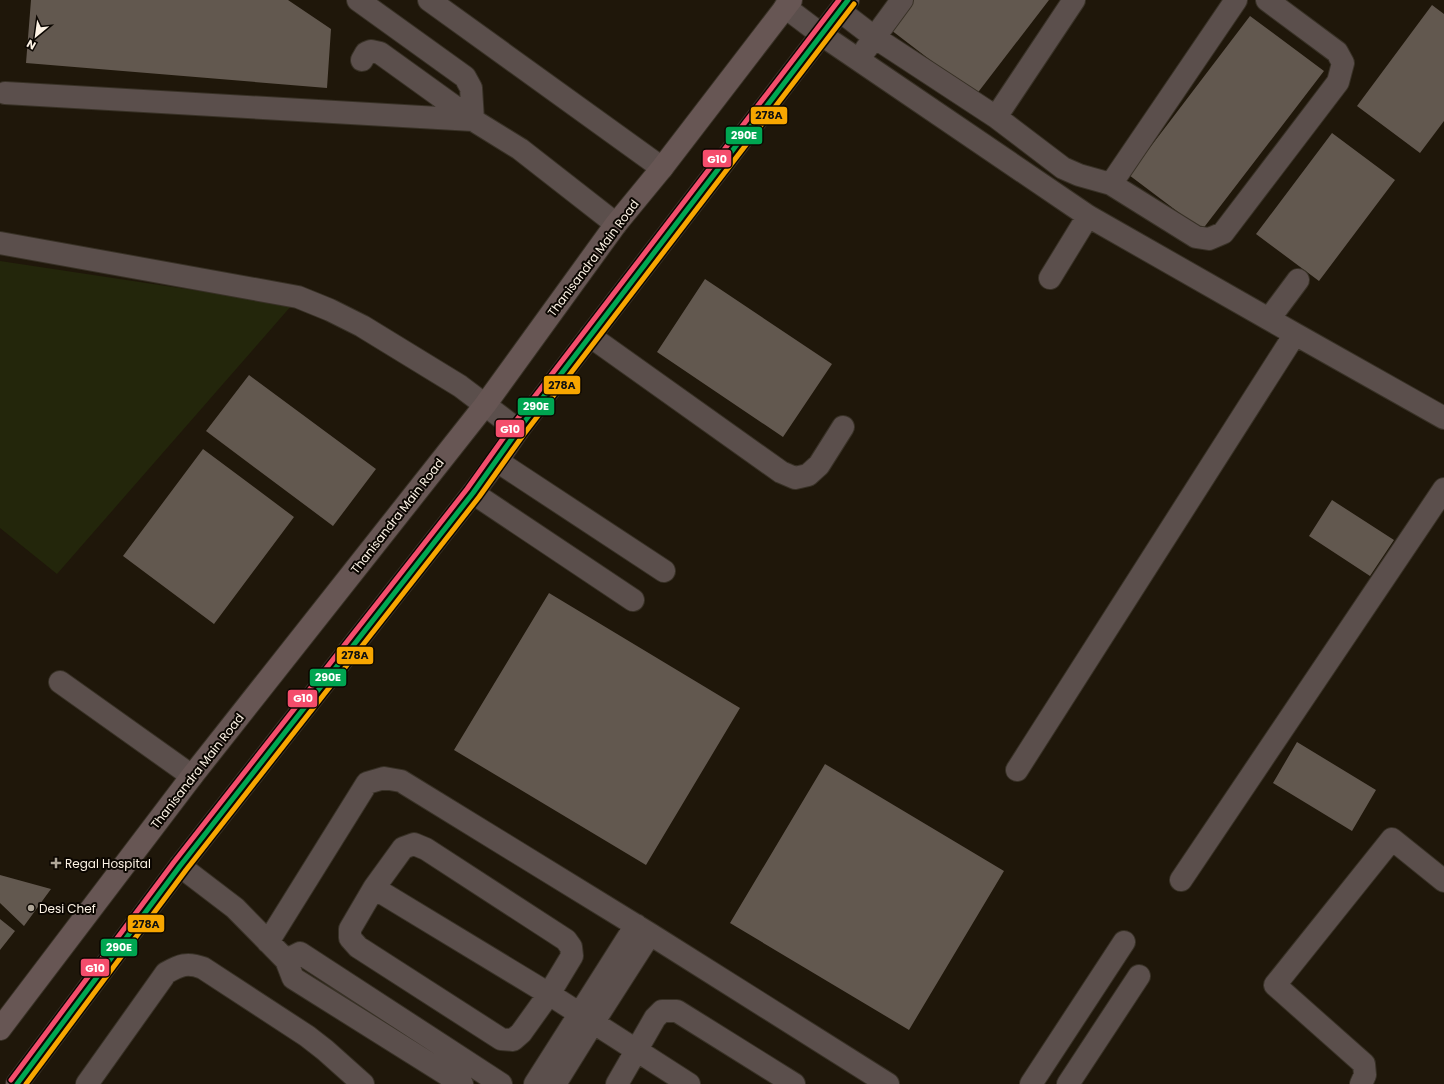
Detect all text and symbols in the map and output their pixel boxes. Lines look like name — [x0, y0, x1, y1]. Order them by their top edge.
north arrow — [16, 16, 56, 56]
text: N — [24, 36, 39, 54]
line badge: 278A — [750, 106, 788, 125]
text: 278A — [755, 107, 783, 123]
line badge: 290E — [725, 126, 763, 145]
text: 290E — [731, 127, 757, 143]
line badge: G10 — [702, 149, 732, 168]
text: G10 — [707, 151, 727, 167]
street label: Thanisandra Main Road — [543, 196, 643, 320]
line badge: 278A — [543, 375, 581, 395]
text: 278A — [548, 377, 576, 393]
line badge: 290E — [517, 397, 555, 416]
text: 290E — [523, 398, 549, 414]
line badge: G10 — [495, 419, 525, 438]
text: G10 — [500, 421, 520, 437]
street label: Thanisandra Main Road — [346, 455, 448, 577]
line badge: 278A — [336, 646, 374, 665]
text: 278A — [341, 647, 369, 663]
line badge: 290E — [309, 668, 347, 687]
text: 290E — [315, 669, 341, 685]
line badge: G10 — [287, 689, 318, 708]
text: G10 — [293, 690, 313, 706]
street label: Thanisandra Main Road — [146, 710, 248, 832]
place label: Regal Hospital — [65, 855, 151, 872]
marker: Regal Hospital — [50, 857, 62, 869]
place label: Desi Chef — [39, 900, 96, 917]
marker: Desi Chef — [26, 903, 36, 913]
line badge: 278A — [127, 914, 165, 933]
text: 278A — [132, 916, 160, 932]
line badge: 290E — [100, 938, 138, 957]
text: 290E — [106, 939, 132, 955]
line badge: G10 — [80, 958, 110, 977]
text: G10 — [85, 960, 105, 976]

